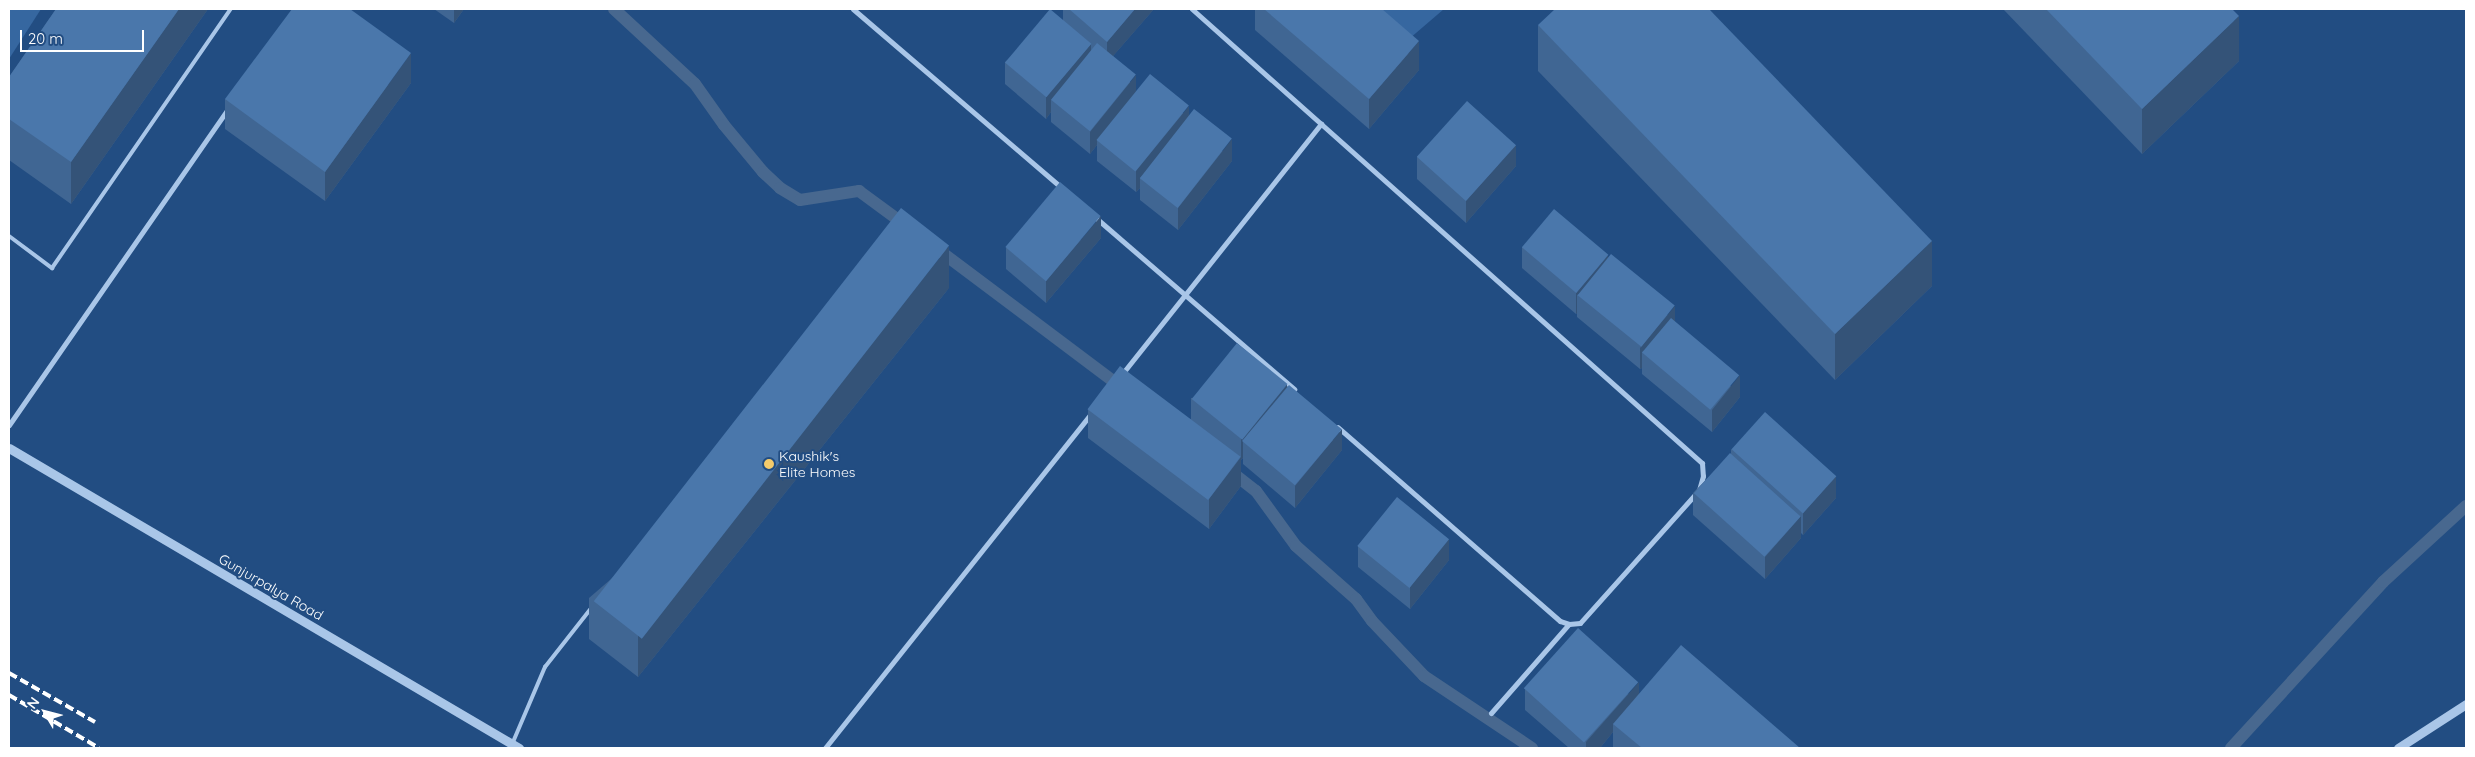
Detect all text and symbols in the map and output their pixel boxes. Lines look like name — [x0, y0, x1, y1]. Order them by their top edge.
scale bar — [22, 20, 146, 52]
text: 20 m — [28, 29, 63, 48]
place label: Kaushik's Elite Homes — [779, 448, 855, 481]
marker: Kaushik's Elite Homes — [763, 458, 775, 470]
street label: Gunjurpalya Road — [216, 550, 326, 624]
north arrow — [20, 687, 70, 737]
text: N — [23, 693, 43, 713]

